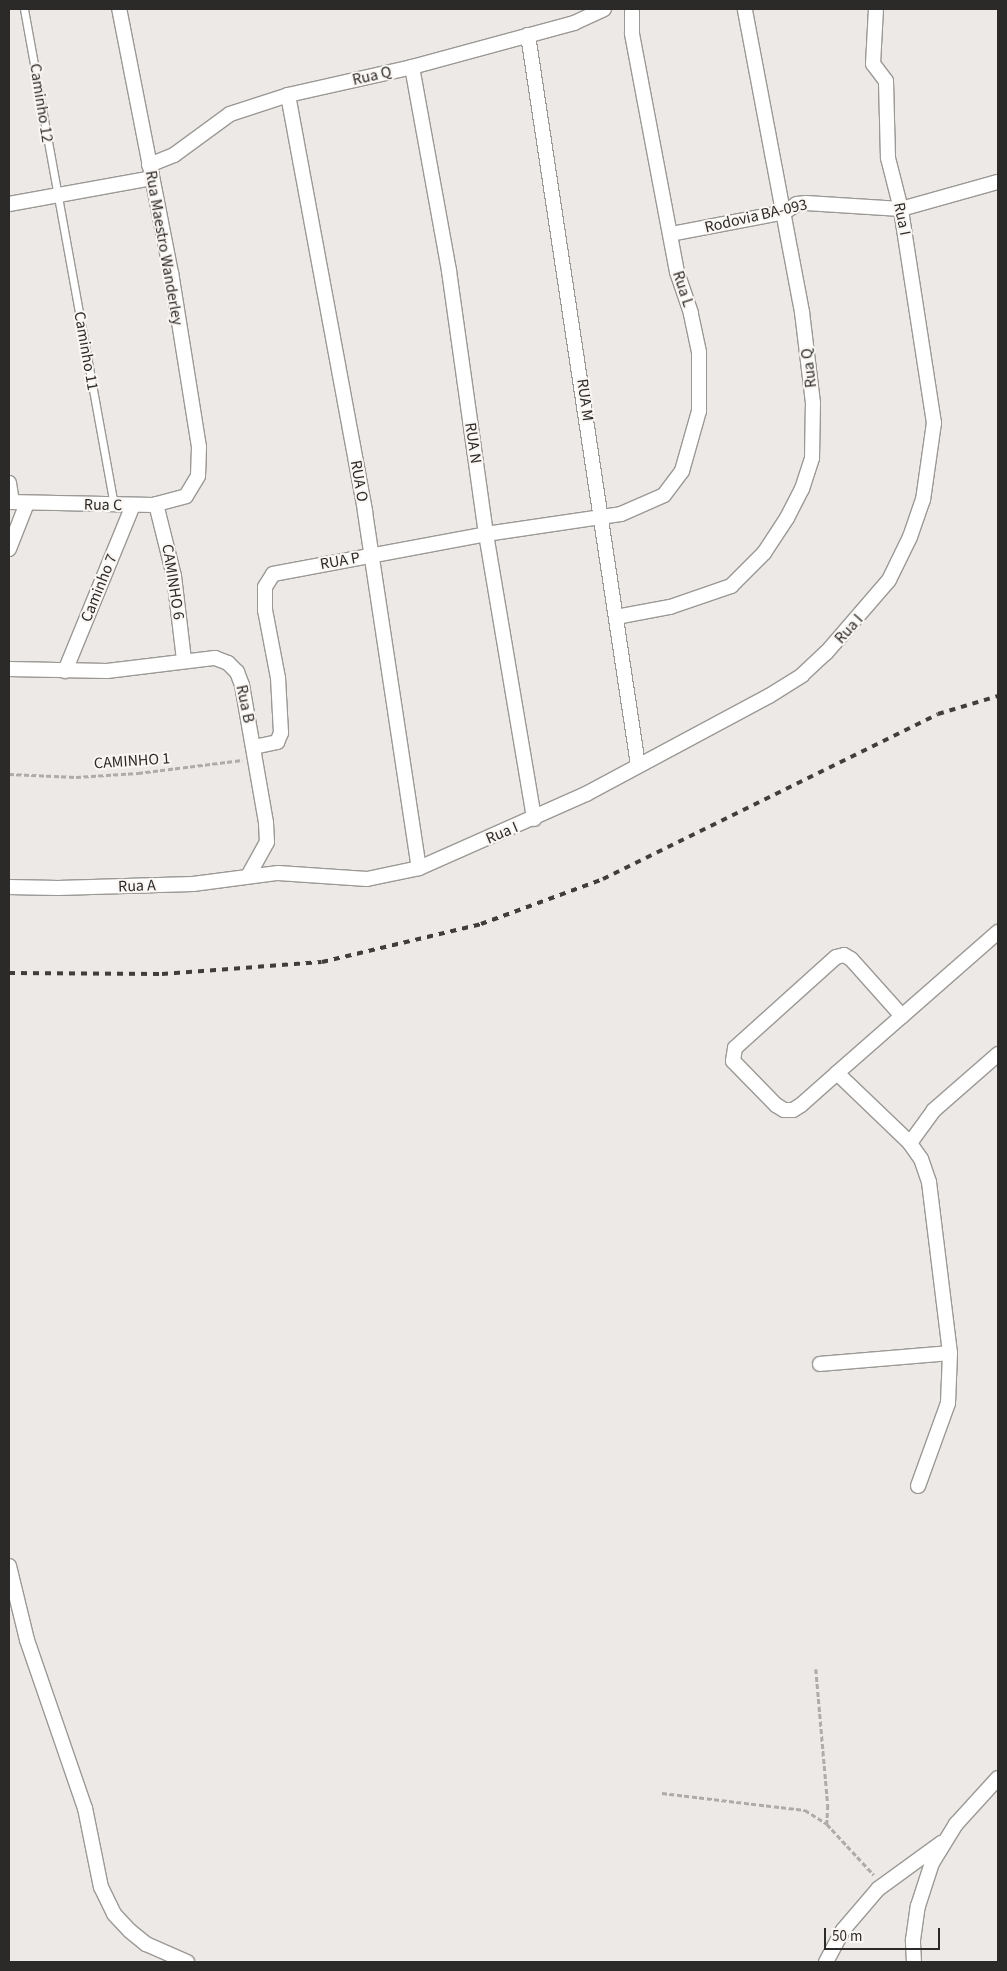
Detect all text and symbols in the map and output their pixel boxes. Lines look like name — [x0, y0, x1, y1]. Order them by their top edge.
street label: Caminho 12 — [25, 62, 57, 144]
street label: Rua Q — [351, 62, 393, 90]
street label: Rua Maestro Wanderley — [141, 169, 187, 327]
street label: Rodovia BA-093 — [703, 195, 809, 237]
street label: Rua I — [889, 201, 915, 237]
street label: Rua L — [668, 269, 698, 309]
street label: Caminho 11 — [70, 310, 102, 392]
street label: Rua Q — [797, 347, 821, 389]
street label: RUA M — [573, 378, 597, 422]
street label: RUA N — [461, 421, 485, 465]
street label: RUA O — [346, 459, 372, 503]
street label: Rua C — [84, 495, 122, 515]
street label: CAMINHO 6 — [158, 543, 188, 621]
street label: RUA P — [319, 548, 361, 574]
street label: Caminho 7 — [77, 551, 121, 625]
street label: Rua I — [831, 610, 867, 648]
street label: Rua B — [232, 683, 258, 725]
street label: CAMINHO 1 — [93, 749, 171, 773]
street label: Rua I — [483, 818, 521, 848]
street label: Rua A — [118, 876, 156, 896]
scale bar — [827, 1918, 943, 1950]
text: 50 m — [832, 1926, 862, 1947]

